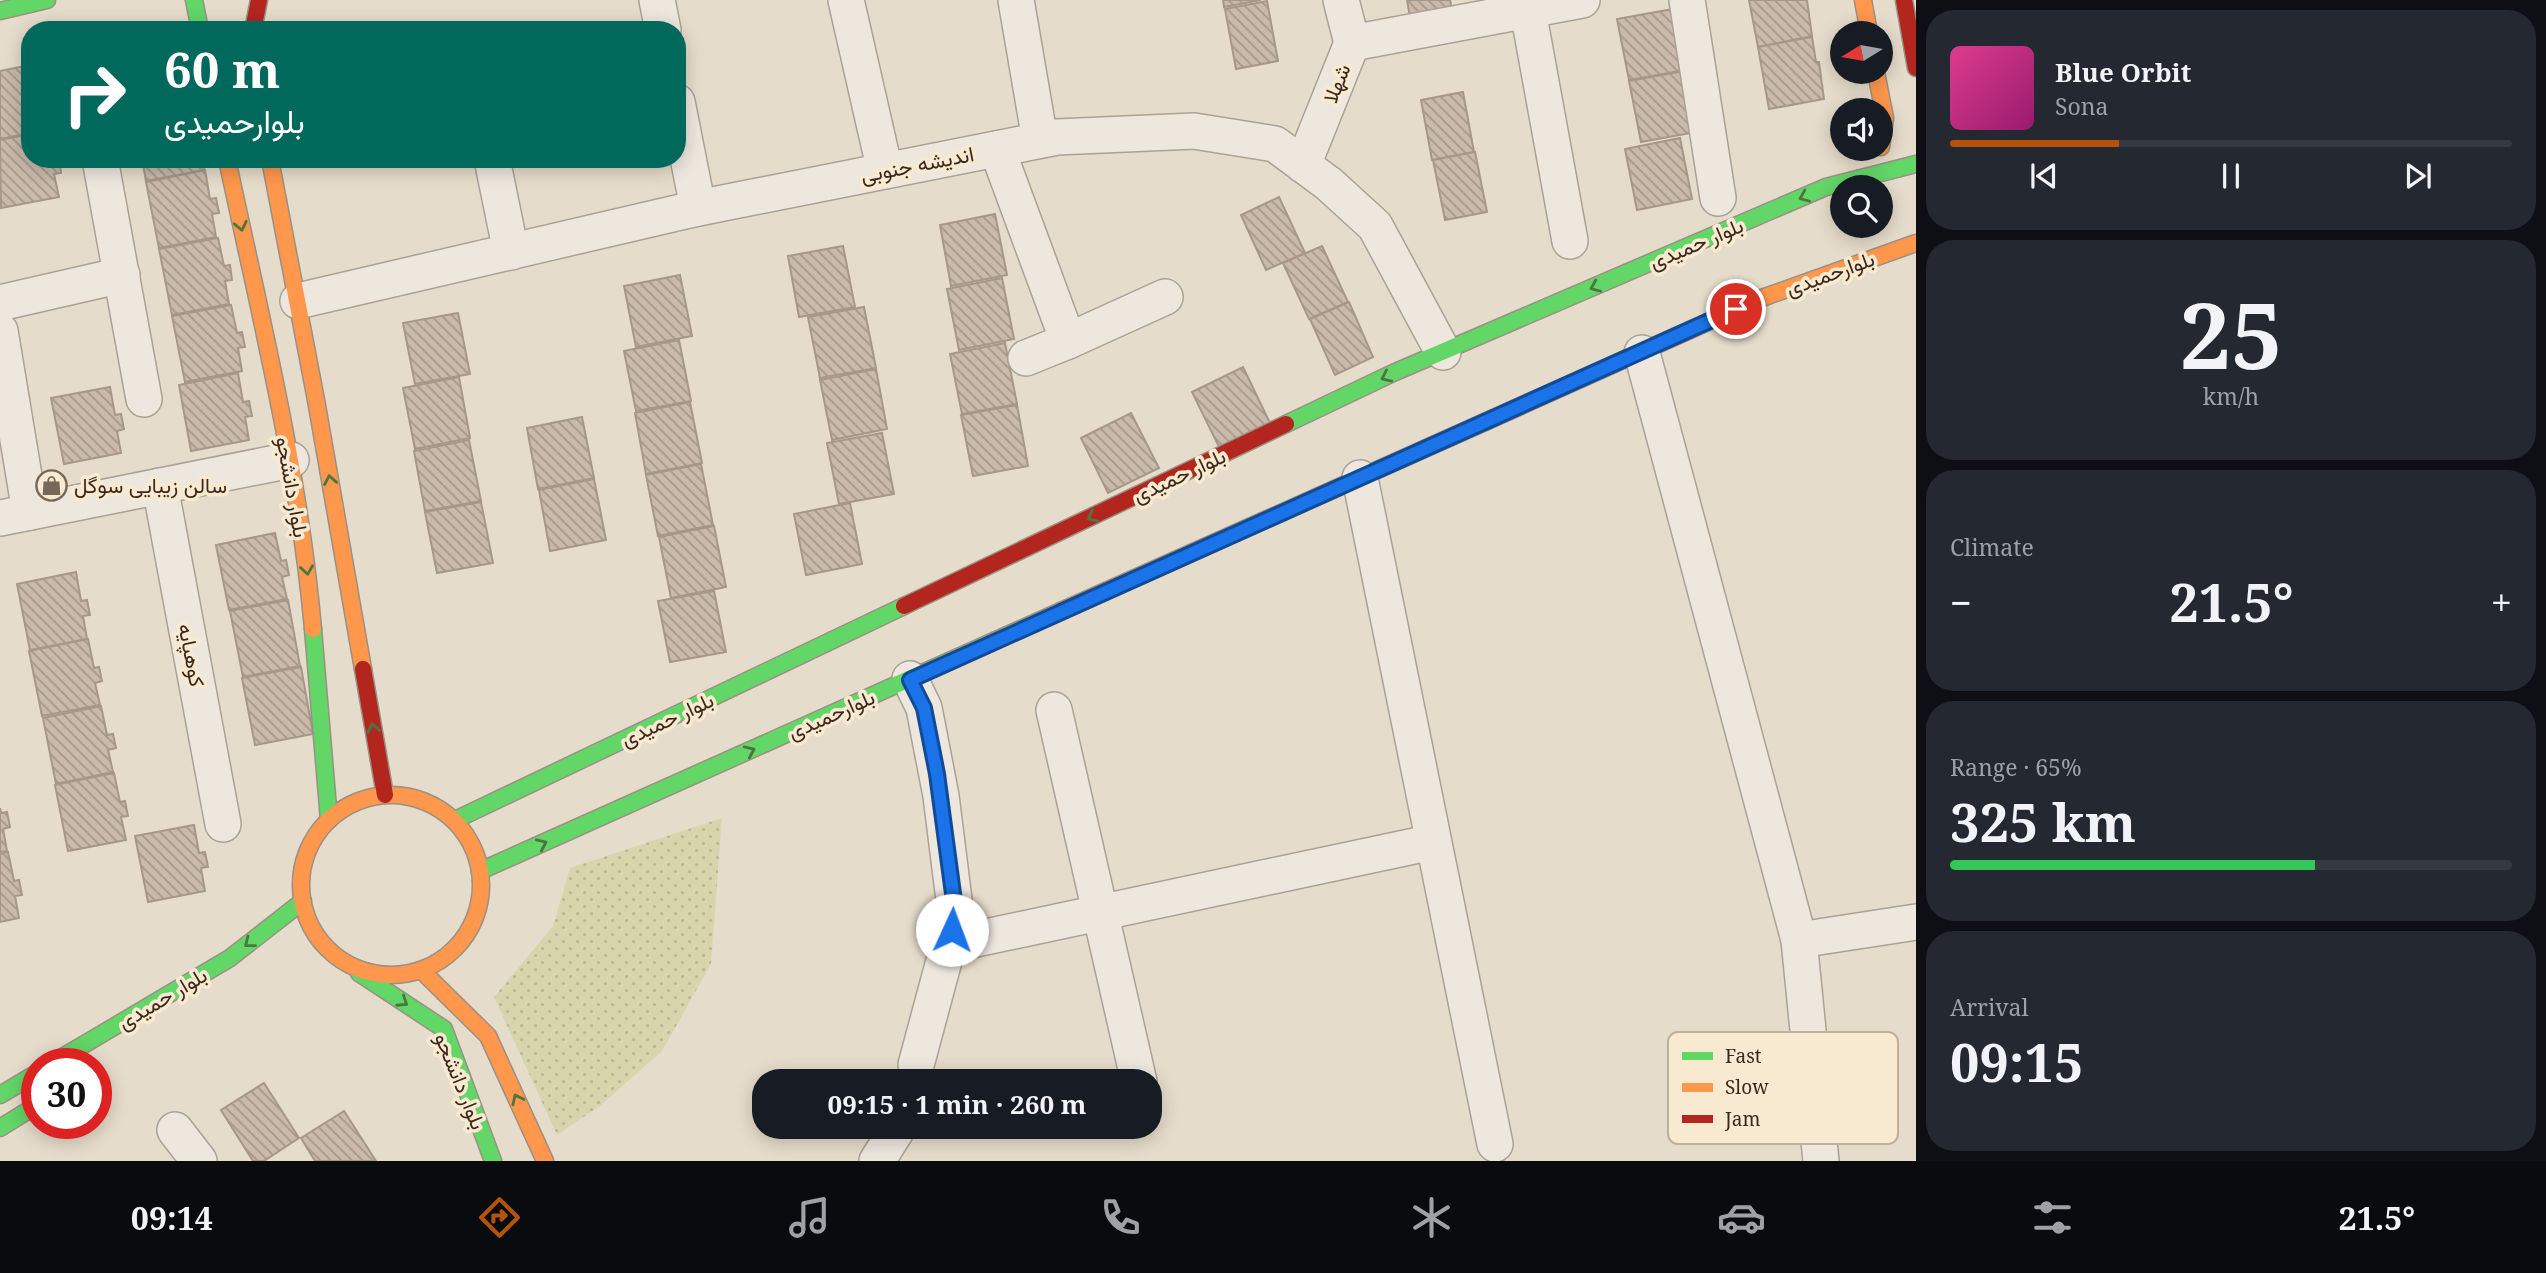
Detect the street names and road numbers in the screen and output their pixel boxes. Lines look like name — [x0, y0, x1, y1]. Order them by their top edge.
street label: شهلا — [1316, 59, 1356, 107]
street label: اندیشه جنوبی — [858, 139, 976, 189]
street label: بلوار حمیدی — [1645, 211, 1747, 275]
street label: بلوارحمیدی — [1782, 244, 1878, 302]
street label: بلوار دانشجو — [270, 434, 316, 540]
street label: بلوار حمیدی — [1128, 441, 1230, 509]
street label: کوهپایه — [171, 621, 212, 689]
street label: بلوارحمیدی — [783, 682, 879, 746]
street label: بلوار حمیدی — [616, 685, 718, 753]
street label: بلوار حمیدی — [112, 960, 212, 1036]
street label: بلوار دانشجو — [429, 1028, 493, 1134]

